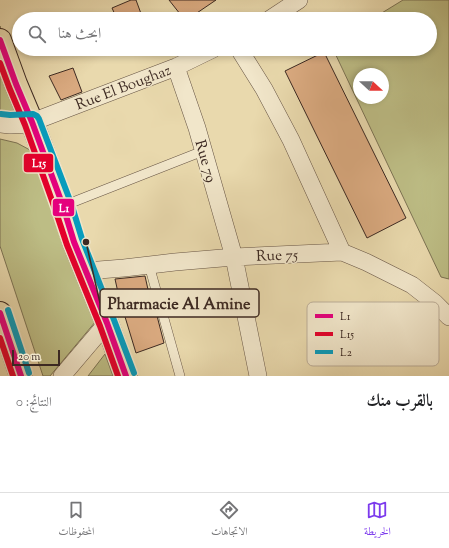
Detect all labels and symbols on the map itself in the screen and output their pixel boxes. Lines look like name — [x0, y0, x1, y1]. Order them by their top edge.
street label: Rue El Boughaz — [73, 60, 175, 116]
north arrow — [353, 68, 389, 104]
street label: Rue 79 — [188, 138, 221, 185]
line badge: L15 — [23, 153, 54, 173]
text: L15 — [31, 156, 46, 172]
line badge: L1 — [52, 198, 75, 217]
text: L1 — [58, 201, 69, 217]
street label: Rue 75 — [256, 245, 298, 268]
callout: Pharmacie Al Amine — [100, 289, 259, 317]
text: Pharmacie Al Amine — [108, 294, 251, 317]
legend — [307, 302, 439, 366]
text: L1 — [340, 309, 351, 325]
text: L15 — [340, 327, 354, 343]
text: L2 — [340, 345, 352, 361]
scale bar — [12, 348, 60, 367]

